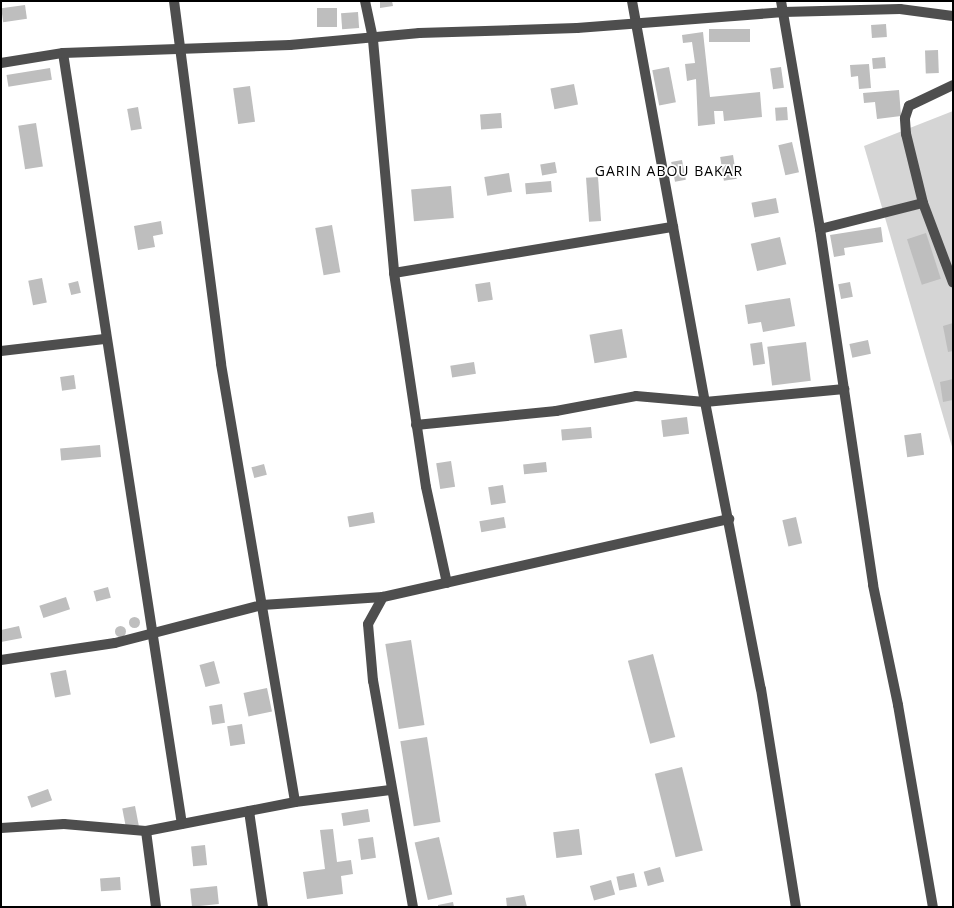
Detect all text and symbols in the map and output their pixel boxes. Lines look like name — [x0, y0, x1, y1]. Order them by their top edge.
district label: GARIN ABOU BAKAR — [595, 163, 743, 179]

